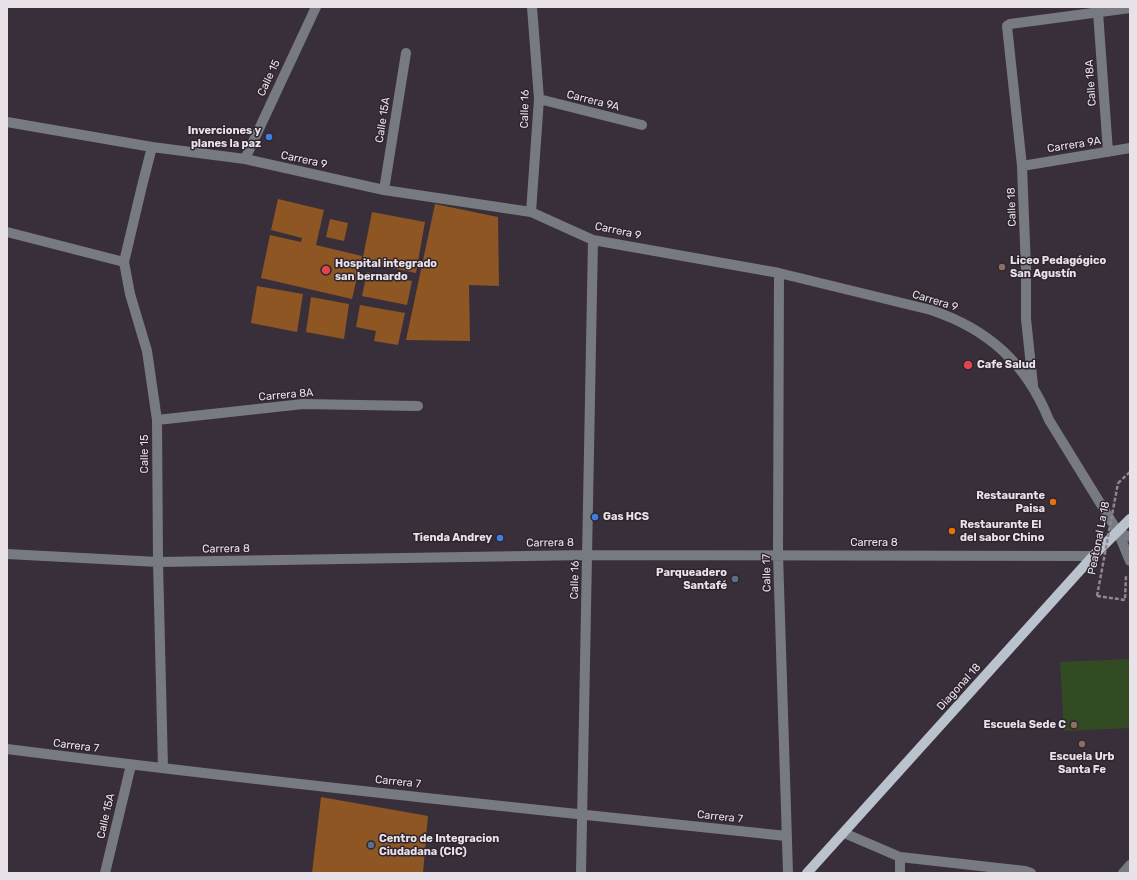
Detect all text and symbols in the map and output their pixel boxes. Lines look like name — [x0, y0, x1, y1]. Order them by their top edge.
street label: Calle 15 — [255, 58, 283, 98]
street label: Calle 18A — [1083, 59, 1099, 107]
street label: Carrera 9A — [565, 88, 621, 114]
street label: Calle 16 — [518, 89, 532, 129]
street label: Calle 15A — [373, 96, 393, 144]
place label: Inverciones y planes la paz — [188, 124, 261, 150]
marker: Inverciones y planes la paz — [264, 132, 274, 142]
street label: Carrera 9A — [1046, 134, 1102, 156]
street label: Carrera 9 — [280, 149, 328, 171]
street label: Calle 18 — [1005, 187, 1019, 227]
street label: Carrera 9 — [594, 220, 642, 242]
place label: Liceo Pedagógico San Agustín — [1010, 254, 1106, 280]
place label: Hospital integrado san bernardo — [335, 257, 437, 283]
marker: Liceo Pedagógico San Agustín — [997, 262, 1007, 272]
marker: Hospital integrado san bernardo — [320, 264, 332, 276]
street label: Carrera 9 — [911, 288, 959, 314]
place label: Cafe Salud — [977, 358, 1036, 372]
marker: Cafe Salud — [962, 359, 974, 371]
street label: Carrera 8A — [258, 386, 314, 404]
street label: Calle 15 — [138, 435, 152, 473]
place label: Restaurante Paisa — [976, 489, 1045, 515]
marker: Restaurante Paisa — [1048, 497, 1058, 507]
street label: Peatonal La 18 — [1085, 500, 1113, 576]
place label: Gas HCS — [603, 510, 649, 524]
marker: Gas HCS — [590, 512, 600, 522]
place label: Restaurante El del sabor Chino — [960, 518, 1044, 544]
marker: Restaurante El del sabor Chino — [947, 526, 957, 536]
place label: Tienda Andrey — [413, 531, 492, 545]
marker: Tienda Andrey — [495, 533, 505, 543]
street label: Carrera 8 — [526, 536, 574, 550]
street label: Carrera 8 — [850, 536, 898, 550]
street label: Carrera 8 — [202, 542, 250, 556]
street label: Calle 17 — [760, 554, 774, 592]
street label: Calle 16 — [568, 560, 582, 600]
place label: Parqueadero Santafé — [656, 566, 727, 592]
marker: Parqueadero Santafé — [730, 574, 740, 584]
street label: Diagonal 18 — [934, 661, 984, 713]
place label: Escuela Sede C — [983, 718, 1066, 732]
marker: Escuela Sede C — [1069, 720, 1079, 730]
street label: Carrera 7 — [52, 737, 100, 755]
marker: Escuela Urb Santa Fe — [1077, 739, 1087, 749]
place label: Escuela Urb Santa Fe — [1049, 750, 1115, 776]
street label: Carrera 7 — [374, 773, 422, 791]
street label: Calle 15A — [94, 792, 118, 840]
street label: Carrera 7 — [696, 808, 744, 826]
place label: Centro de Integracion Ciudadana (CIC) — [379, 832, 499, 858]
marker: Centro de Integracion Ciudadana (CIC) — [366, 840, 376, 850]

